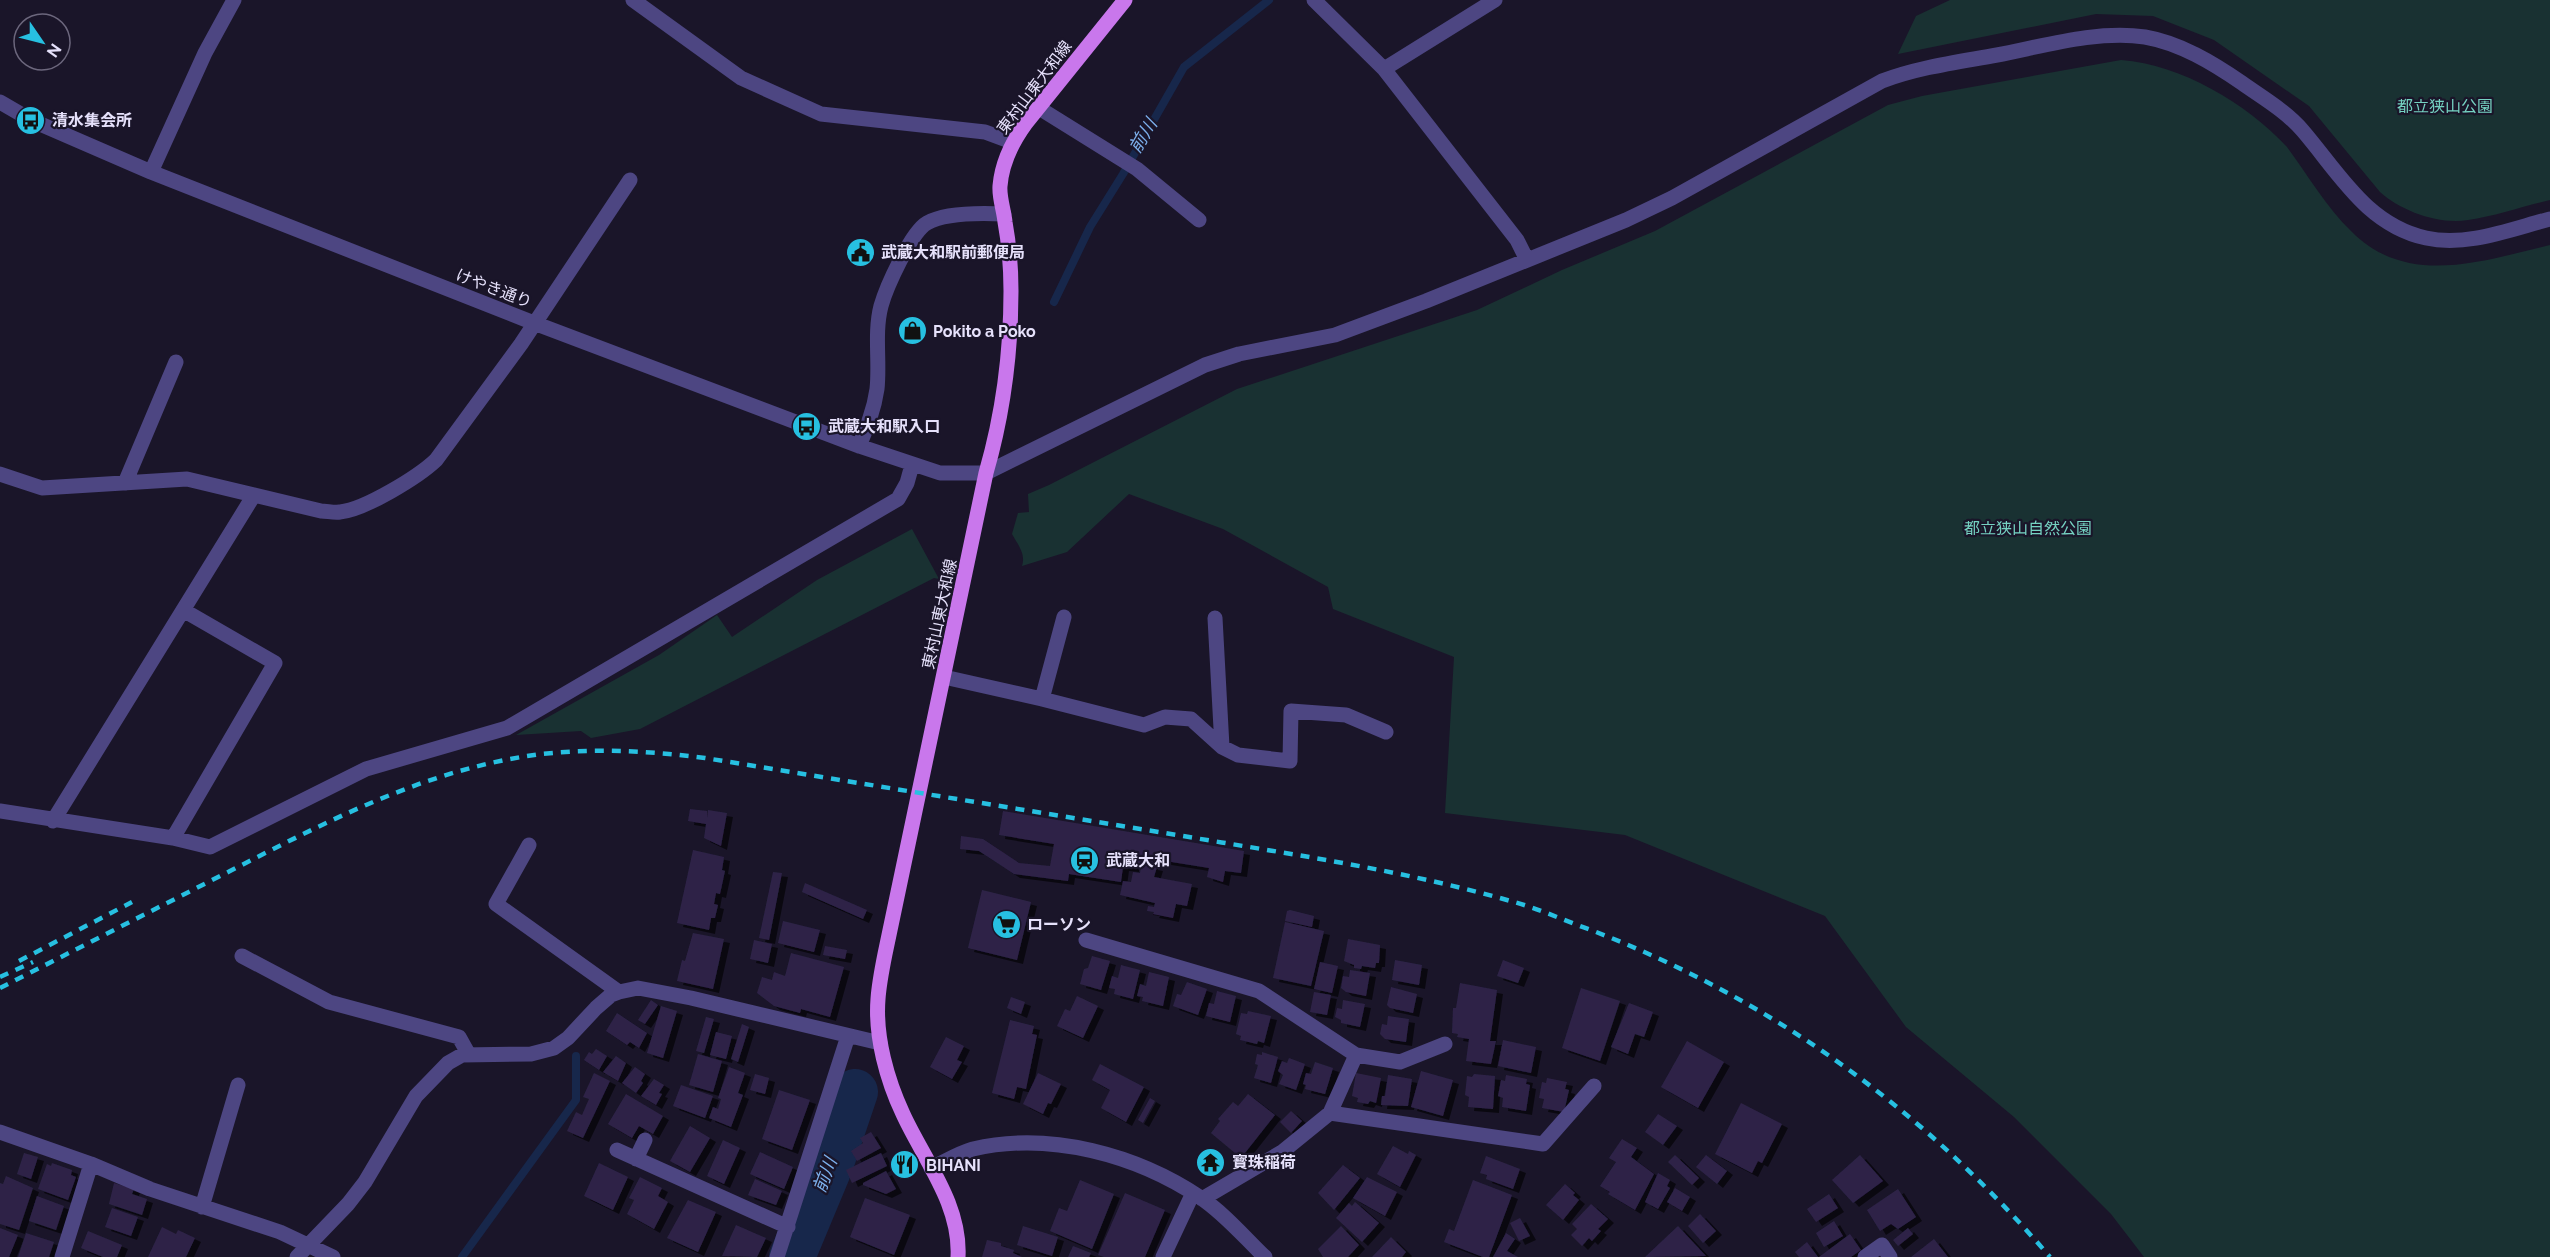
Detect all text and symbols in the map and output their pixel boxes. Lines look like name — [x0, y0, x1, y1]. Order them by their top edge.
north arrow — [12, 12, 72, 72]
street label: 東村山東大和線 — [993, 37, 1076, 138]
text: N — [43, 40, 65, 61]
park label: 都立狭山公園 — [2397, 97, 2493, 116]
bus stop icon: 清水集会所 — [15, 104, 47, 136]
place label: 清水集会所 — [52, 111, 132, 130]
water label: 前川 — [1124, 113, 1162, 157]
public building icon: 武蔵大和駅前郵便局 — [844, 236, 876, 268]
place label: 武蔵大和駅前郵便局 — [881, 243, 1025, 262]
street label: けやき通り — [453, 265, 535, 312]
shop icon: Pokito a Poko — [896, 315, 928, 347]
place label: Pokito a Poko — [933, 322, 1036, 341]
bus stop icon: 武蔵大和駅入口 — [791, 410, 823, 442]
place label: 武蔵大和駅入口 — [828, 417, 940, 436]
park label: 都立狭山自然公園 — [1964, 519, 2092, 538]
street label: 東村山東大和線 — [919, 557, 960, 671]
station icon: 武蔵大和 — [1069, 844, 1101, 876]
place label: 武蔵大和 — [1106, 851, 1170, 870]
supermarket icon: ローソン — [990, 908, 1022, 940]
place label: ローソン — [1027, 915, 1091, 934]
temple icon: 寳珠稲荷 — [1195, 1146, 1227, 1178]
restaurant icon: BIHANI — [889, 1149, 921, 1181]
water label: 前川 — [808, 1152, 842, 1195]
place label: 寳珠稲荷 — [1232, 1153, 1296, 1172]
place label: BIHANI — [926, 1156, 981, 1175]

